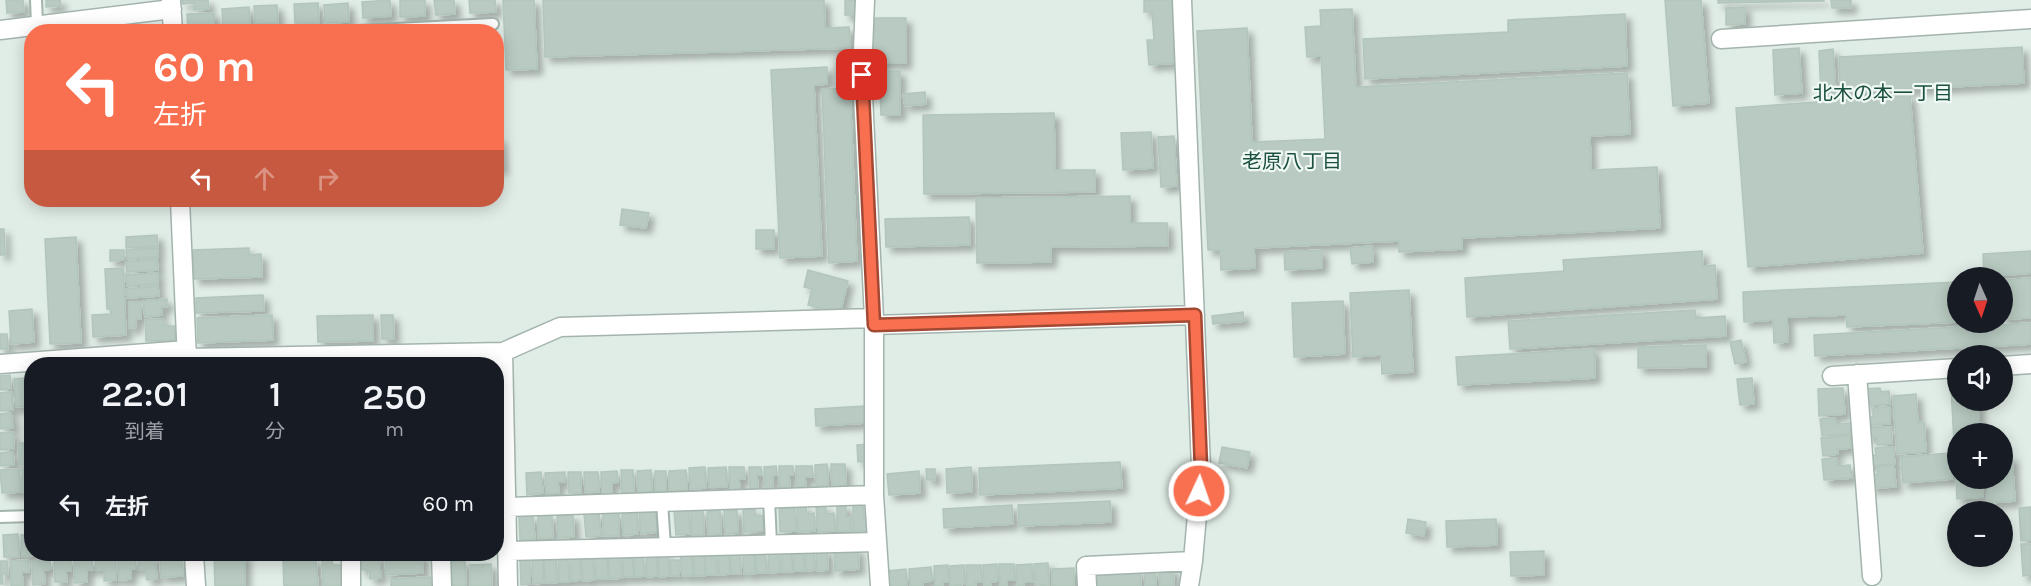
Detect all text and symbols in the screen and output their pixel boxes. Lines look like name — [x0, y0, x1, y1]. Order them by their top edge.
text: 60 m — [153, 42, 256, 92]
icon: left — [54, 48, 132, 126]
pin — [836, 49, 887, 100]
icon: arrive — [845, 58, 878, 91]
district label: 北木の本一丁目 — [1813, 82, 1953, 105]
text: 左折 — [153, 99, 207, 131]
district label: 老原八丁目 — [1242, 150, 1342, 173]
icon: left — [185, 162, 218, 195]
icon: ahead — [248, 162, 281, 195]
icon: right — [311, 162, 344, 195]
north arrow — [1947, 267, 2013, 333]
map controls — [1947, 267, 2013, 567]
button: sound — [1947, 345, 2013, 411]
text: 22:01 — [101, 373, 188, 415]
text: 1 — [269, 373, 282, 415]
text: 250 — [362, 376, 427, 418]
text: m — [385, 418, 404, 441]
text: 到着 — [125, 420, 165, 443]
text: 分 — [265, 420, 285, 443]
button: + — [1947, 423, 2013, 489]
position arrow — [1167, 459, 1231, 523]
icon: left — [54, 488, 87, 521]
text: 60 m — [423, 491, 474, 517]
text: 左折 — [105, 494, 149, 520]
button: − — [1947, 501, 2013, 567]

